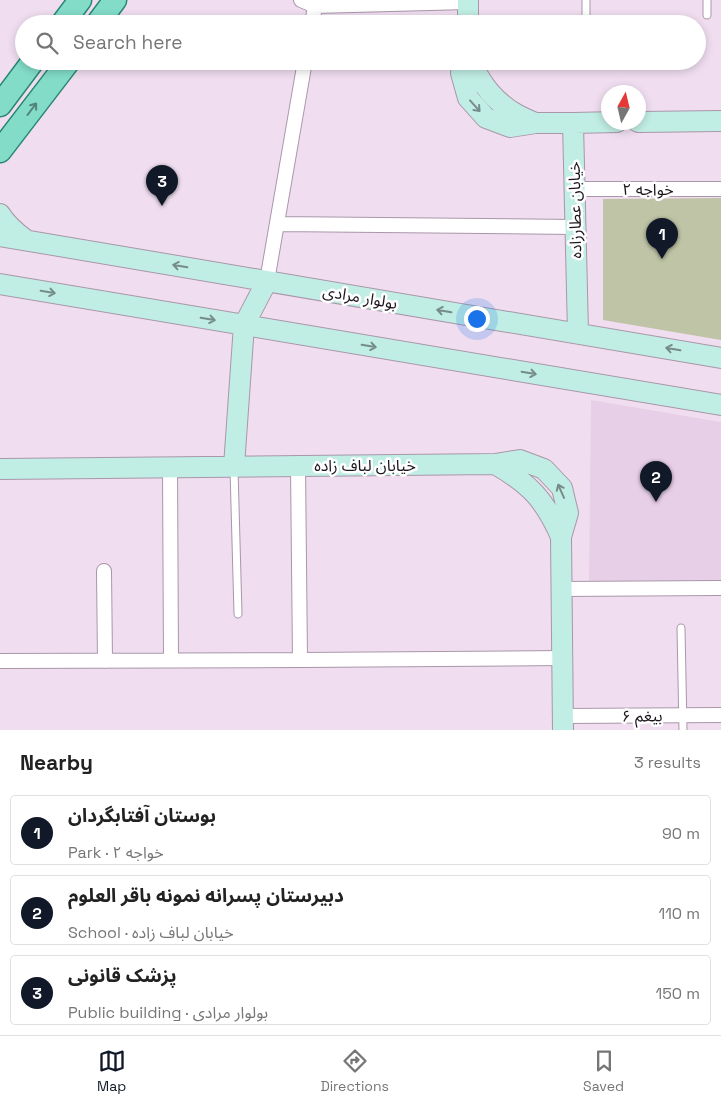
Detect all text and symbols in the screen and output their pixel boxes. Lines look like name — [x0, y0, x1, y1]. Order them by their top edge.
search box — [15, 15, 706, 70]
icon: search — [33, 29, 61, 57]
text: Search here — [73, 30, 183, 55]
north arrow — [601, 85, 646, 130]
one-way arrow — [469, 100, 481, 113]
one-way arrow — [26, 103, 37, 116]
street label: خیابان عطارزاده — [564, 161, 586, 259]
pin: 3 — [146, 165, 178, 206]
street label: خواجه ۲ — [622, 179, 674, 200]
pin: 1 — [646, 218, 678, 259]
one-way arrow — [172, 261, 188, 271]
street label: بولوار مرادی — [321, 280, 399, 314]
one-way arrow — [40, 287, 56, 297]
one-way arrow — [436, 305, 452, 315]
your location — [464, 306, 490, 332]
one-way arrow — [200, 314, 216, 324]
one-way arrow — [360, 341, 376, 351]
one-way arrow — [665, 344, 681, 354]
one-way arrow — [520, 368, 536, 378]
street label: خیابان لباف زاده — [314, 455, 416, 476]
pin: 2 — [640, 461, 672, 502]
one-way arrow — [555, 484, 565, 499]
street label: بیغم ۶ — [621, 705, 663, 729]
text: Nearby — [20, 749, 93, 776]
text: 3 results — [634, 752, 701, 773]
text: بوستان آفتابگردان — [68, 803, 216, 828]
text: 1 — [33, 823, 41, 844]
text: 90 m — [662, 823, 700, 844]
text: Park · خواجه ۲ — [68, 842, 164, 863]
text: دبیرستان پسرانه نمونه باقر العلوم — [68, 883, 344, 908]
text: 2 — [32, 903, 42, 924]
text: 110 m — [658, 903, 700, 924]
text: School · خیابان لباف زاده — [68, 922, 234, 943]
text: پزشک قانونی — [68, 963, 177, 988]
text: 3 — [32, 983, 42, 1004]
text: 150 m — [656, 983, 700, 1004]
text: Public building · بولوار مرادی — [68, 1002, 268, 1023]
tab: Map — [97, 1047, 126, 1095]
tab: Directions — [320, 1047, 389, 1095]
tab: Saved — [583, 1047, 624, 1095]

